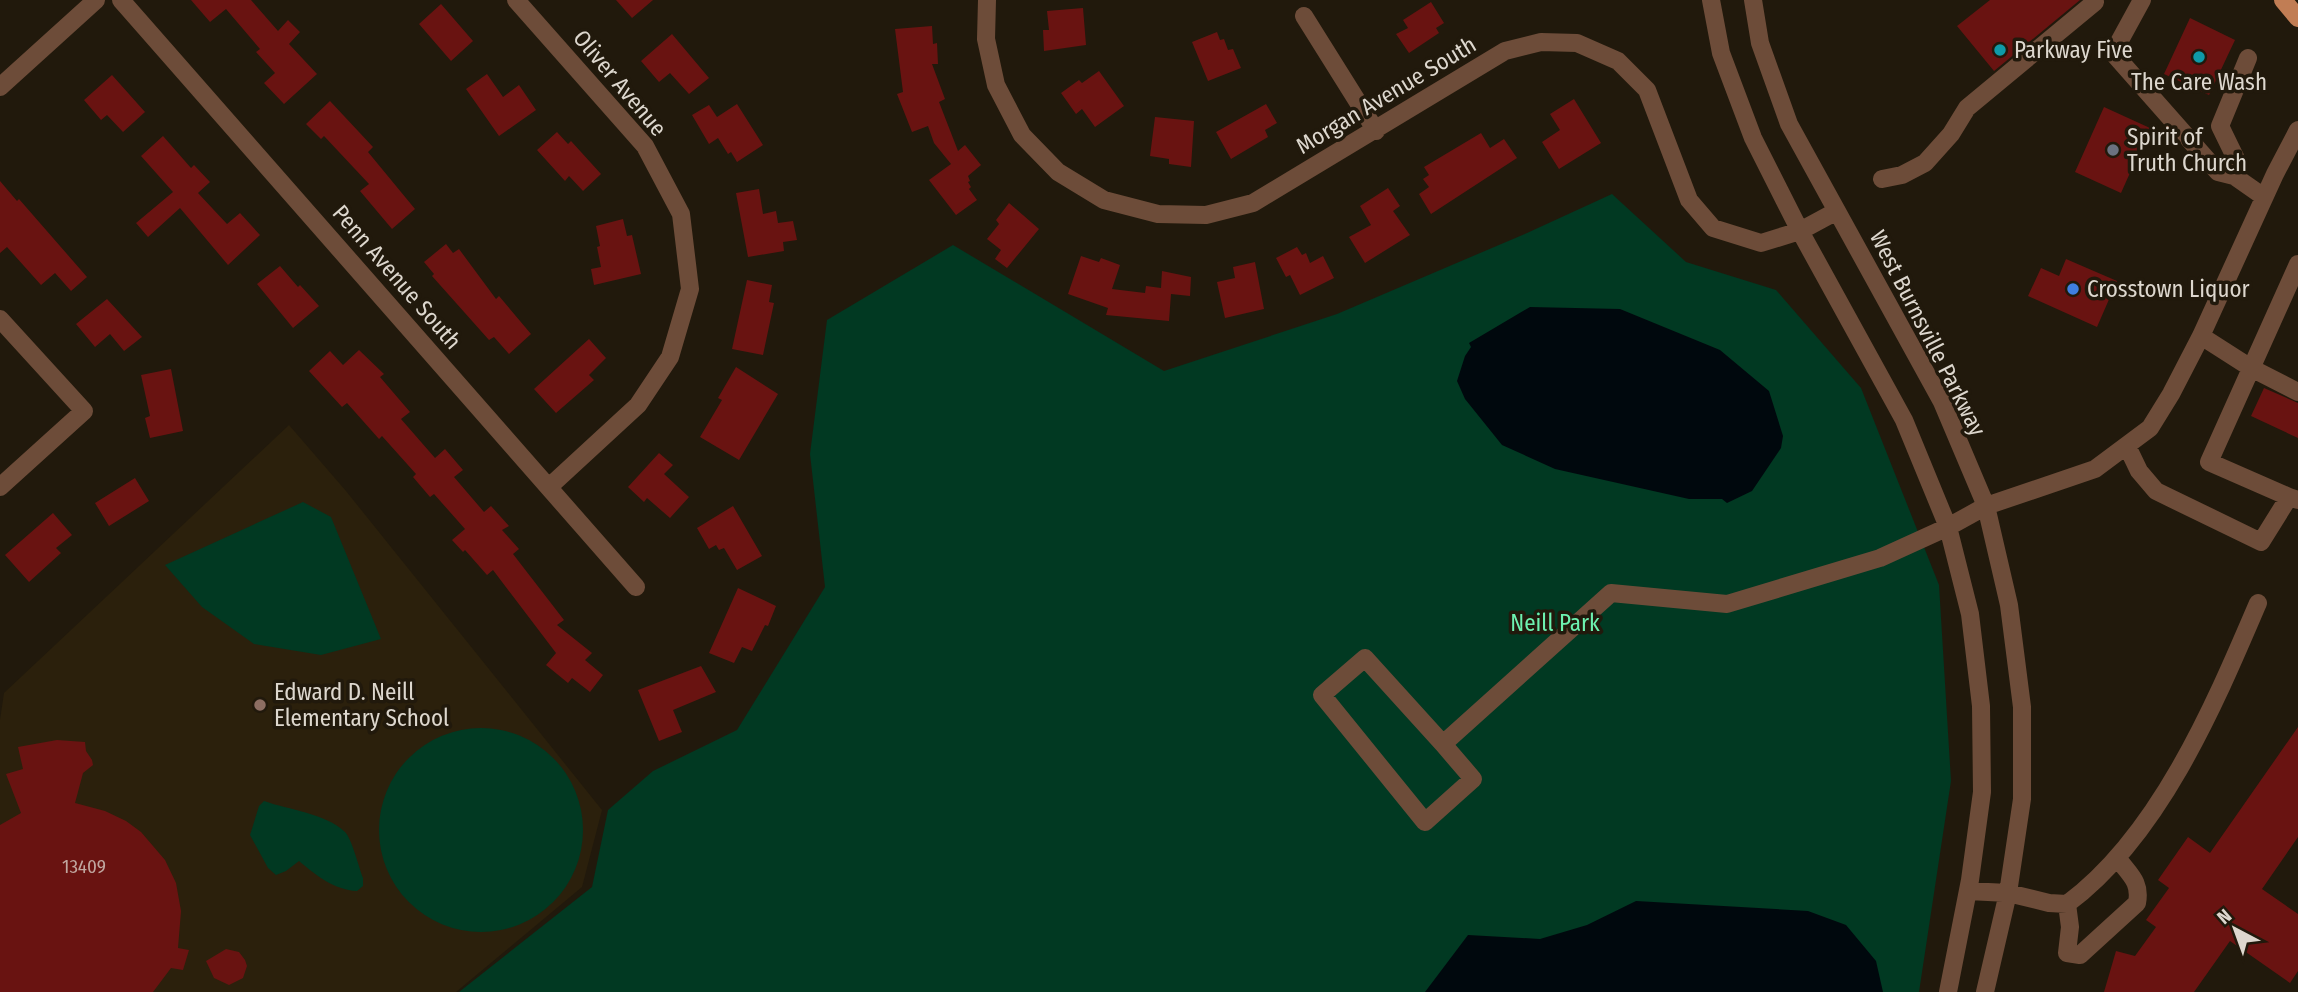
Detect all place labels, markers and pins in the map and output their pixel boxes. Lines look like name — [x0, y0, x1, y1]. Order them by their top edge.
place label: Parkway Five — [2014, 36, 2133, 64]
marker: Parkway Five — [1992, 42, 2008, 58]
marker: The Care Wash — [2191, 49, 2207, 65]
place label: The Care Wash — [2131, 68, 2267, 96]
place label: Spirit of Truth Church — [2127, 123, 2247, 177]
marker: Spirit of Truth Church — [2105, 142, 2121, 158]
place label: Crosstown Liquor — [2087, 275, 2250, 303]
marker: Crosstown Liquor — [2065, 281, 2081, 297]
place label: Edward D. Neill Elementary School — [274, 678, 449, 732]
marker: Edward D. Neill Elementary School — [252, 697, 268, 713]

